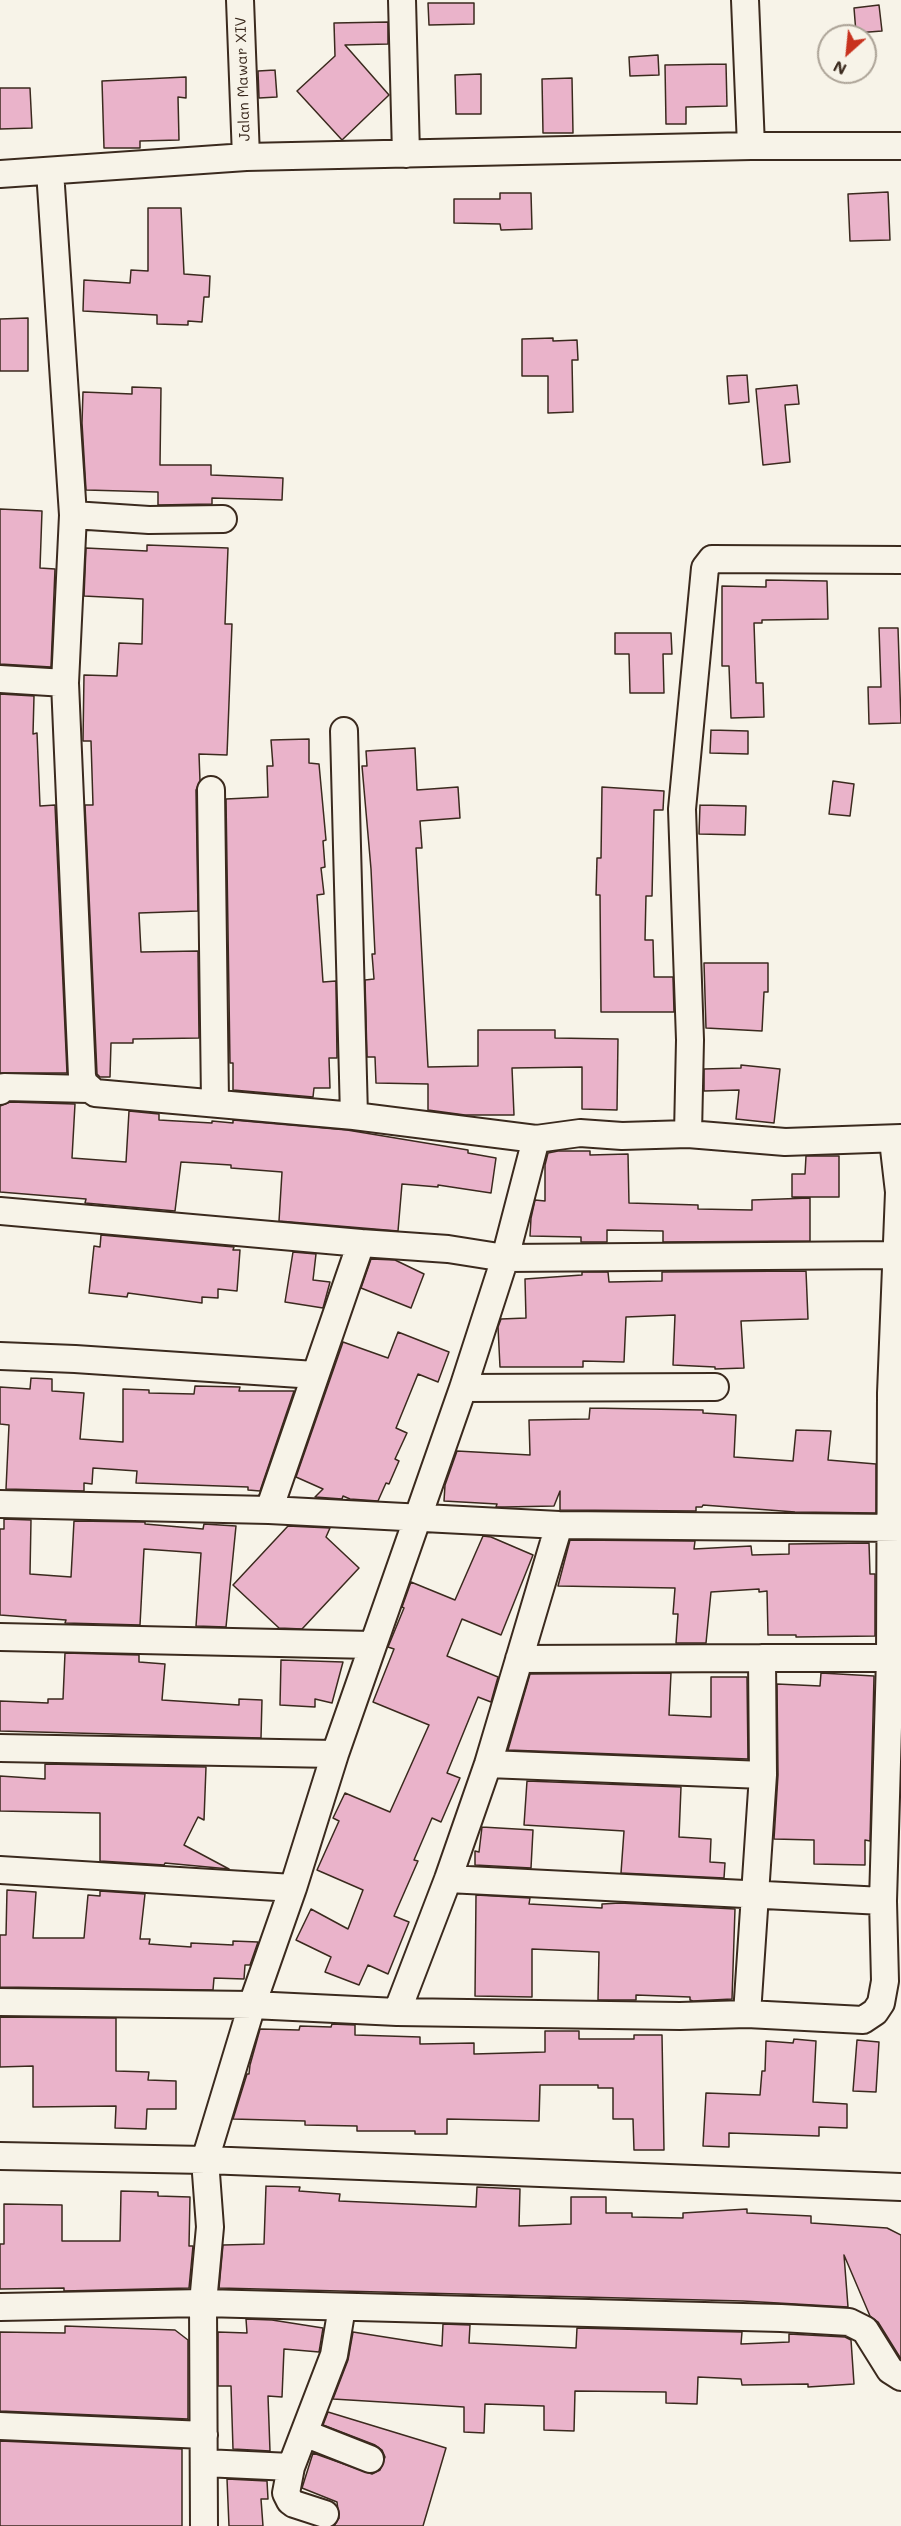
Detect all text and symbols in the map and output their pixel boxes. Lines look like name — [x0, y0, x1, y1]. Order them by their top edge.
street label: Jalan Mawar XIV — [232, 16, 254, 142]
north arrow — [817, 24, 877, 84]
text: N — [829, 57, 850, 81]

